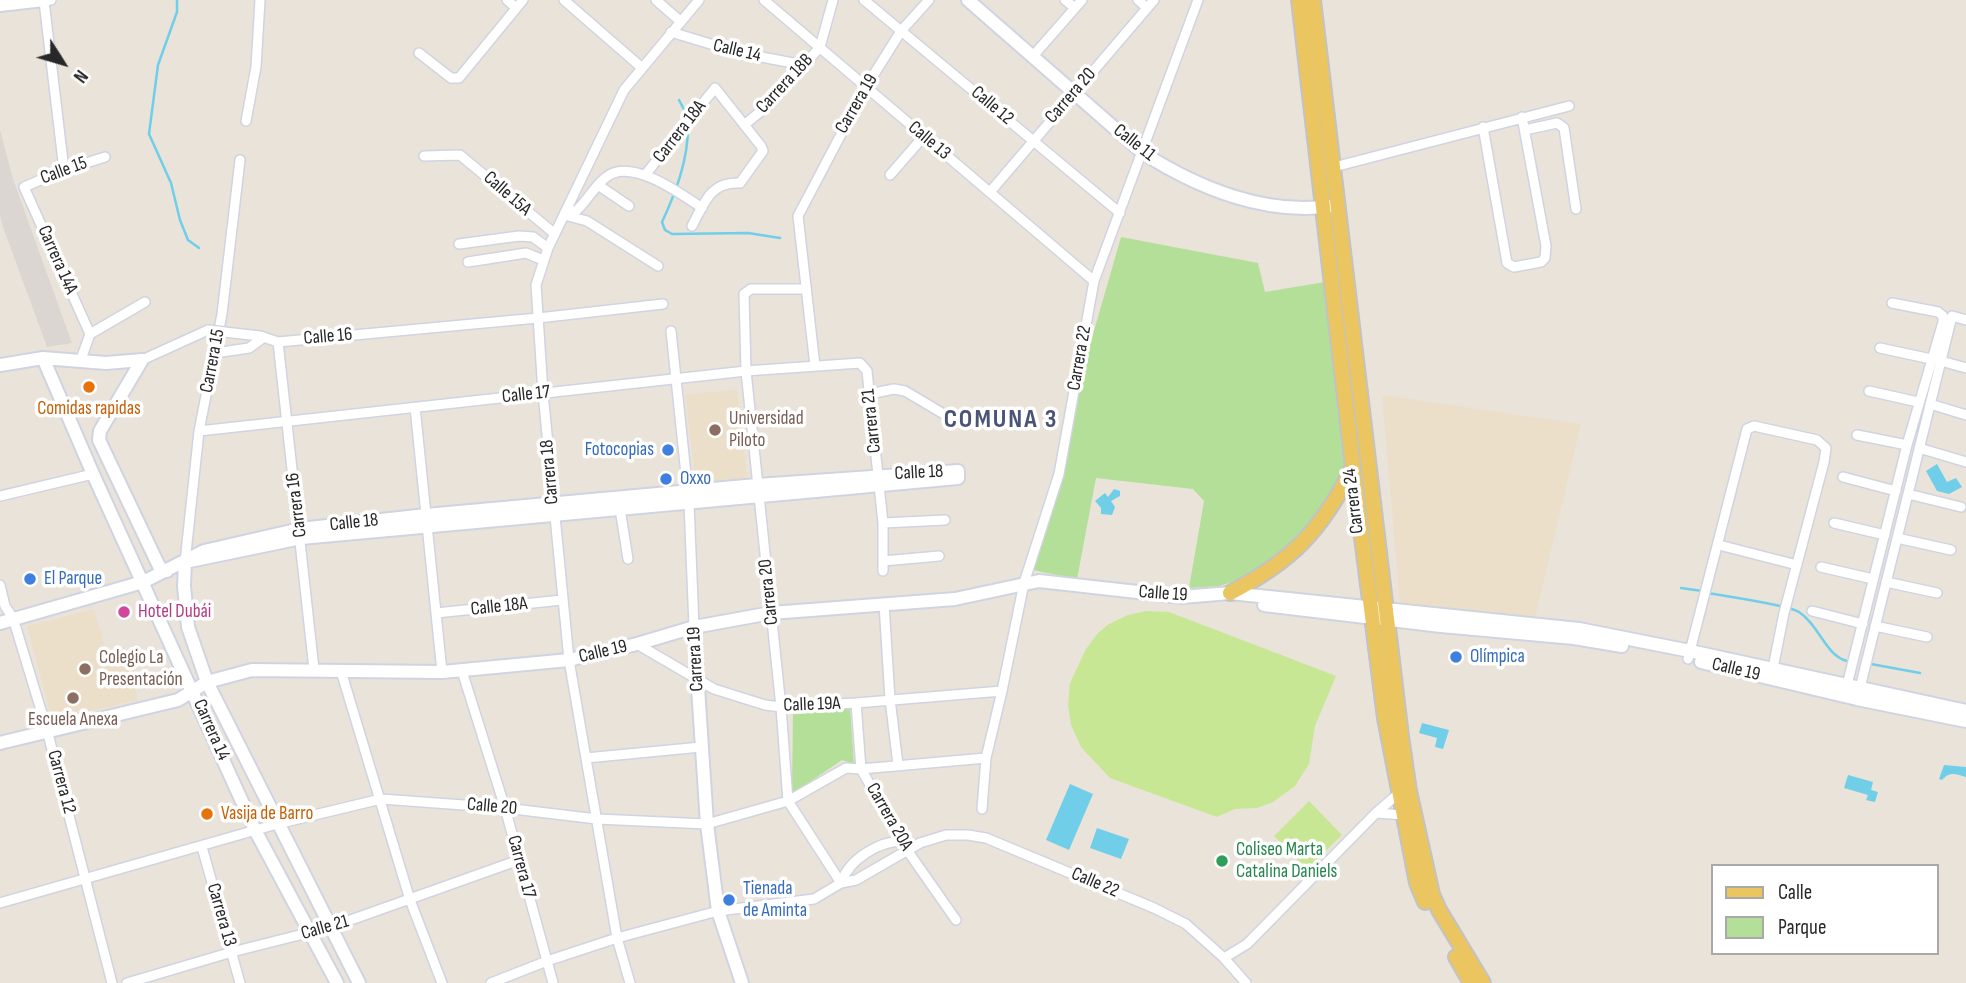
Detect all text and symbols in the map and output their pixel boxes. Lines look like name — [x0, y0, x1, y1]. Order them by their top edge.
north arrow — [28, 28, 98, 98]
street label: Calle 14 — [711, 34, 763, 68]
street label: Carrera 18B — [752, 49, 818, 119]
street label: Carrera 20 — [1041, 64, 1101, 128]
text: N — [68, 65, 92, 87]
street label: Carrera 19 — [831, 70, 883, 138]
street label: Calle 12 — [966, 82, 1018, 130]
street label: Carrera 18A — [649, 96, 711, 168]
street label: Calle 13 — [903, 117, 955, 165]
street label: Calle 11 — [1108, 119, 1160, 167]
street label: Calle 15 — [37, 152, 91, 190]
street label: Calle 15A — [478, 167, 536, 221]
street label: Carrera 14A — [32, 222, 82, 298]
street label: Calle 16 — [303, 324, 353, 350]
street label: Carrera 22 — [1063, 324, 1097, 392]
street label: Carrera 15 — [196, 327, 230, 395]
marker: Comidas rapidas — [81, 379, 97, 395]
street label: Calle 17 — [501, 381, 551, 409]
street label: Carrera 21 — [857, 388, 887, 454]
place label: Comidas rapidas — [37, 398, 141, 420]
district label: COMUNA 3 — [945, 404, 1057, 436]
place label: Universidad Piloto — [729, 408, 804, 452]
marker: Universidad Piloto — [707, 422, 723, 438]
street label: Carrera 18 — [536, 439, 564, 505]
place label: Fotocopias — [585, 439, 654, 461]
marker: Fotocopias — [660, 442, 676, 458]
street label: Calle 18 — [894, 460, 944, 486]
street label: Carrera 24 — [1339, 467, 1369, 535]
place label: Oxxo — [680, 468, 711, 490]
street label: Carrera 16 — [282, 471, 312, 539]
marker: Oxxo — [658, 471, 674, 487]
street label: Calle 18 — [328, 509, 380, 537]
street label: Carrera 20 — [754, 558, 784, 626]
place label: El Parque — [44, 568, 102, 590]
marker: El Parque — [22, 571, 38, 587]
street label: Calle 19 — [1138, 581, 1188, 607]
street label: Calle 18A — [469, 593, 529, 621]
place label: Hotel Dubái — [138, 601, 211, 623]
marker: Hotel Dubái — [116, 604, 132, 620]
street label: Carrera 19 — [683, 626, 709, 692]
street label: Calle 19 — [577, 635, 629, 669]
place label: Olímpica — [1470, 646, 1525, 668]
place label: Colegio La Presentación — [99, 647, 183, 691]
marker: Olímpica — [1448, 649, 1464, 665]
street label: Calle 19 — [1710, 653, 1762, 687]
marker: Colegio La Presentación — [77, 661, 93, 677]
marker: Escuela Anexa — [65, 690, 81, 706]
street label: Calle 19A — [783, 693, 841, 717]
street label: Carrera 14 — [187, 696, 235, 764]
place label: Escuela Anexa — [28, 709, 118, 731]
street label: Carrera 12 — [42, 748, 80, 816]
street label: Carrera 20A — [861, 779, 917, 855]
street label: Calle 20 — [466, 793, 518, 821]
place label: Vasija de Barro — [221, 803, 313, 825]
marker: Vasija de Barro — [199, 806, 215, 822]
street label: Carrera 17 — [502, 833, 540, 901]
place label: Coliseo Marta Catalina Daniels — [1236, 839, 1337, 883]
marker: Coliseo Marta Catalina Daniels — [1214, 853, 1230, 869]
street label: Calle 22 — [1068, 863, 1122, 903]
legend — [1710, 864, 1938, 955]
place label: Tienada de Aminta — [743, 878, 807, 922]
text: Calle — [1778, 880, 1812, 905]
street label: Carrera 13 — [201, 881, 241, 949]
marker: Tienada de Aminta — [721, 892, 737, 908]
street label: Calle 21 — [299, 910, 351, 946]
text: Parque — [1778, 915, 1826, 940]

